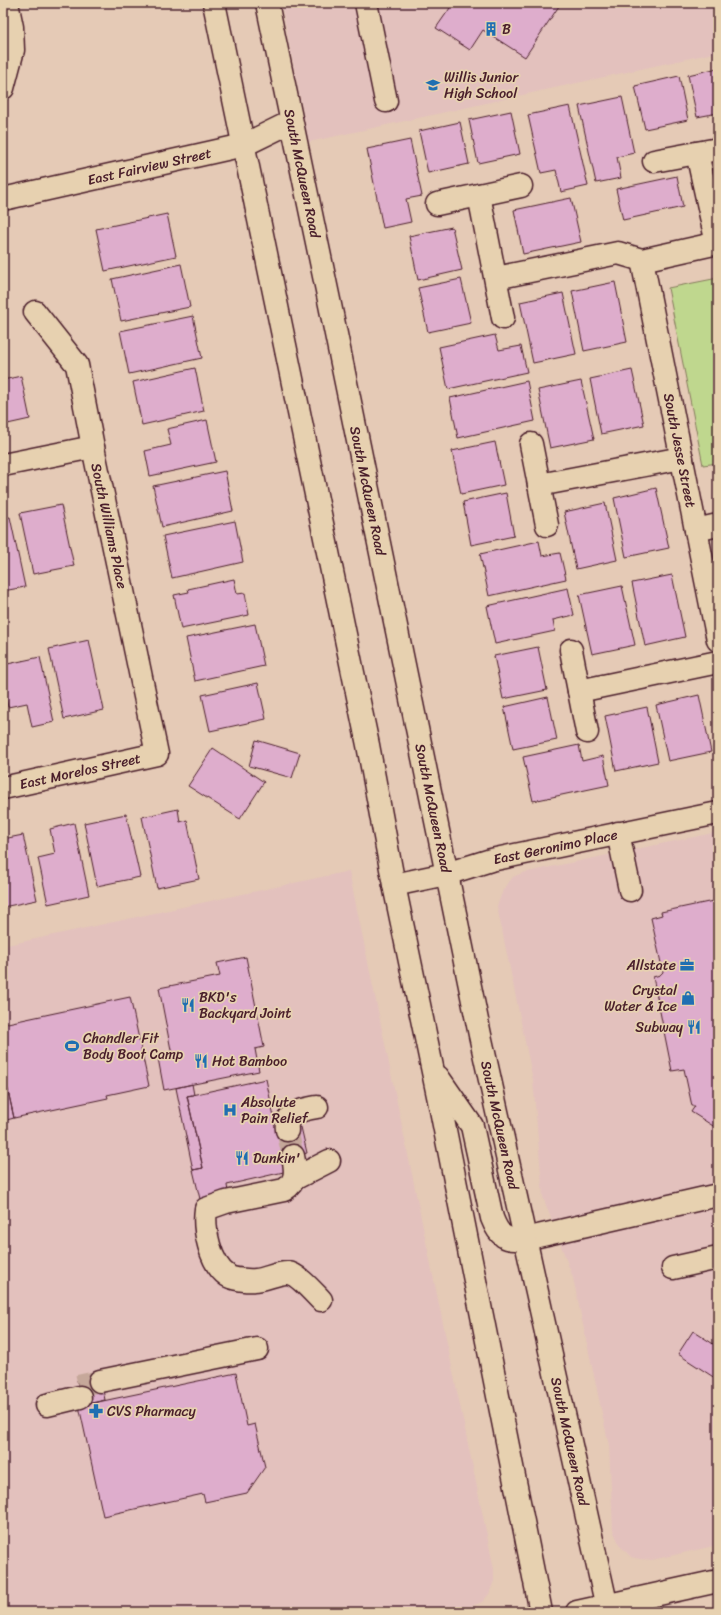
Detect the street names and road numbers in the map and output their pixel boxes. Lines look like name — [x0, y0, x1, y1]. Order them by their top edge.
street label: South McQueen Road — [277, 107, 329, 242]
street label: East Fairview Street — [85, 140, 214, 192]
street label: South Jesse Street — [656, 391, 704, 510]
street label: South McQueen Road — [343, 424, 394, 559]
street label: South Williams Place — [83, 461, 135, 591]
street label: South McQueen Road — [408, 741, 459, 876]
street label: East Morelos Street — [17, 745, 143, 796]
street label: East Geronimo Place — [491, 822, 620, 872]
street label: South McQueen Road — [474, 1058, 527, 1193]
street label: South McQueen Road — [544, 1375, 597, 1510]

